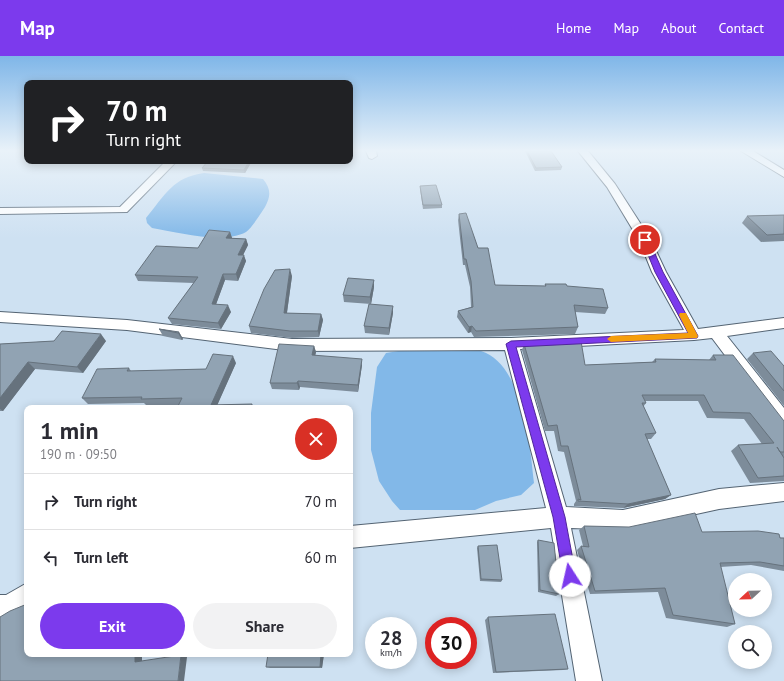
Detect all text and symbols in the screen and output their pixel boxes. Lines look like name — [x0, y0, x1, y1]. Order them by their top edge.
text: Map — [20, 16, 55, 40]
text: Home — [556, 19, 591, 37]
text: Map — [613, 19, 639, 37]
text: About — [661, 19, 697, 37]
text: Contact — [719, 19, 764, 37]
text: 70 m — [106, 92, 167, 129]
icon: right — [40, 96, 92, 148]
text: Turn right — [106, 128, 181, 151]
pin — [628, 223, 662, 257]
icon: arrive — [634, 229, 656, 251]
text: 1 min — [40, 415, 99, 446]
button: close — [295, 418, 337, 460]
text: 190 m · 09:50 — [40, 446, 117, 463]
icon: right — [40, 491, 62, 513]
text: Turn right — [74, 492, 137, 511]
text: 70 m — [304, 492, 337, 511]
icon: left — [40, 547, 62, 569]
text: Turn left — [74, 548, 128, 567]
text: 60 m — [304, 548, 337, 567]
position arrow — [549, 555, 591, 597]
north arrow — [728, 573, 772, 617]
map controls — [728, 573, 772, 669]
button: Exit — [40, 603, 185, 649]
button: Share — [193, 603, 337, 649]
speed limit sign: 30 — [425, 617, 477, 669]
text: 28 — [380, 625, 402, 651]
button: search — [728, 625, 772, 669]
text: km/h — [380, 646, 402, 659]

